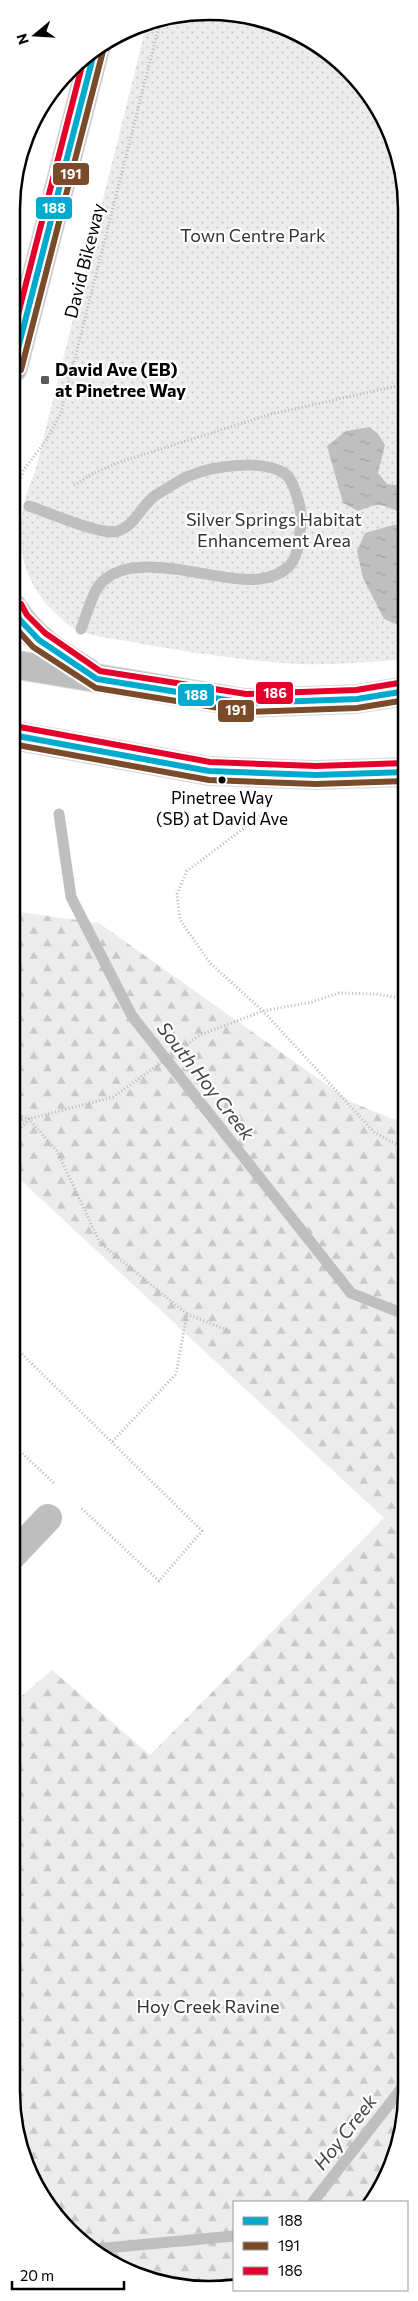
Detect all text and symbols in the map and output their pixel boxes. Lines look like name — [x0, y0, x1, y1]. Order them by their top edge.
north arrow — [10, 10, 60, 60]
text: N — [12, 32, 32, 47]
line badge: 191 — [52, 162, 90, 186]
text: 191 — [60, 165, 82, 182]
line badge: 188 — [35, 196, 73, 220]
text: 188 — [42, 199, 66, 216]
street label: David Bikeway — [59, 201, 109, 321]
park label: Town Centre Park — [180, 224, 326, 246]
place label: David Ave (EB) at Pinetree Way — [55, 358, 186, 401]
marker: David Ave (EB) at Pinetree Way — [39, 374, 51, 386]
park label: Silver Springs Habitat Enhancement Area — [186, 508, 362, 551]
line badge: 186 — [255, 681, 294, 705]
line badge: 188 — [177, 683, 215, 707]
text: 186 — [263, 684, 287, 701]
text: 188 — [184, 686, 208, 703]
line badge: 191 — [217, 699, 255, 723]
text: 191 — [225, 701, 247, 718]
marker: Pinetree Way (SB) at David Ave — [217, 775, 227, 785]
place label: Pinetree Way (SB) at David Ave — [156, 787, 288, 829]
water label: South Hoy Creek — [153, 1017, 260, 1145]
park label: Hoy Creek Ravine — [137, 1995, 279, 2017]
water label: Hoy Creek — [308, 2089, 381, 2174]
legend — [233, 2201, 408, 2291]
text: 188 — [278, 2211, 303, 2229]
text: 191 — [278, 2236, 300, 2254]
scale bar — [12, 2258, 125, 2290]
text: 186 — [278, 2261, 303, 2279]
text: 20 m — [20, 2266, 54, 2284]

